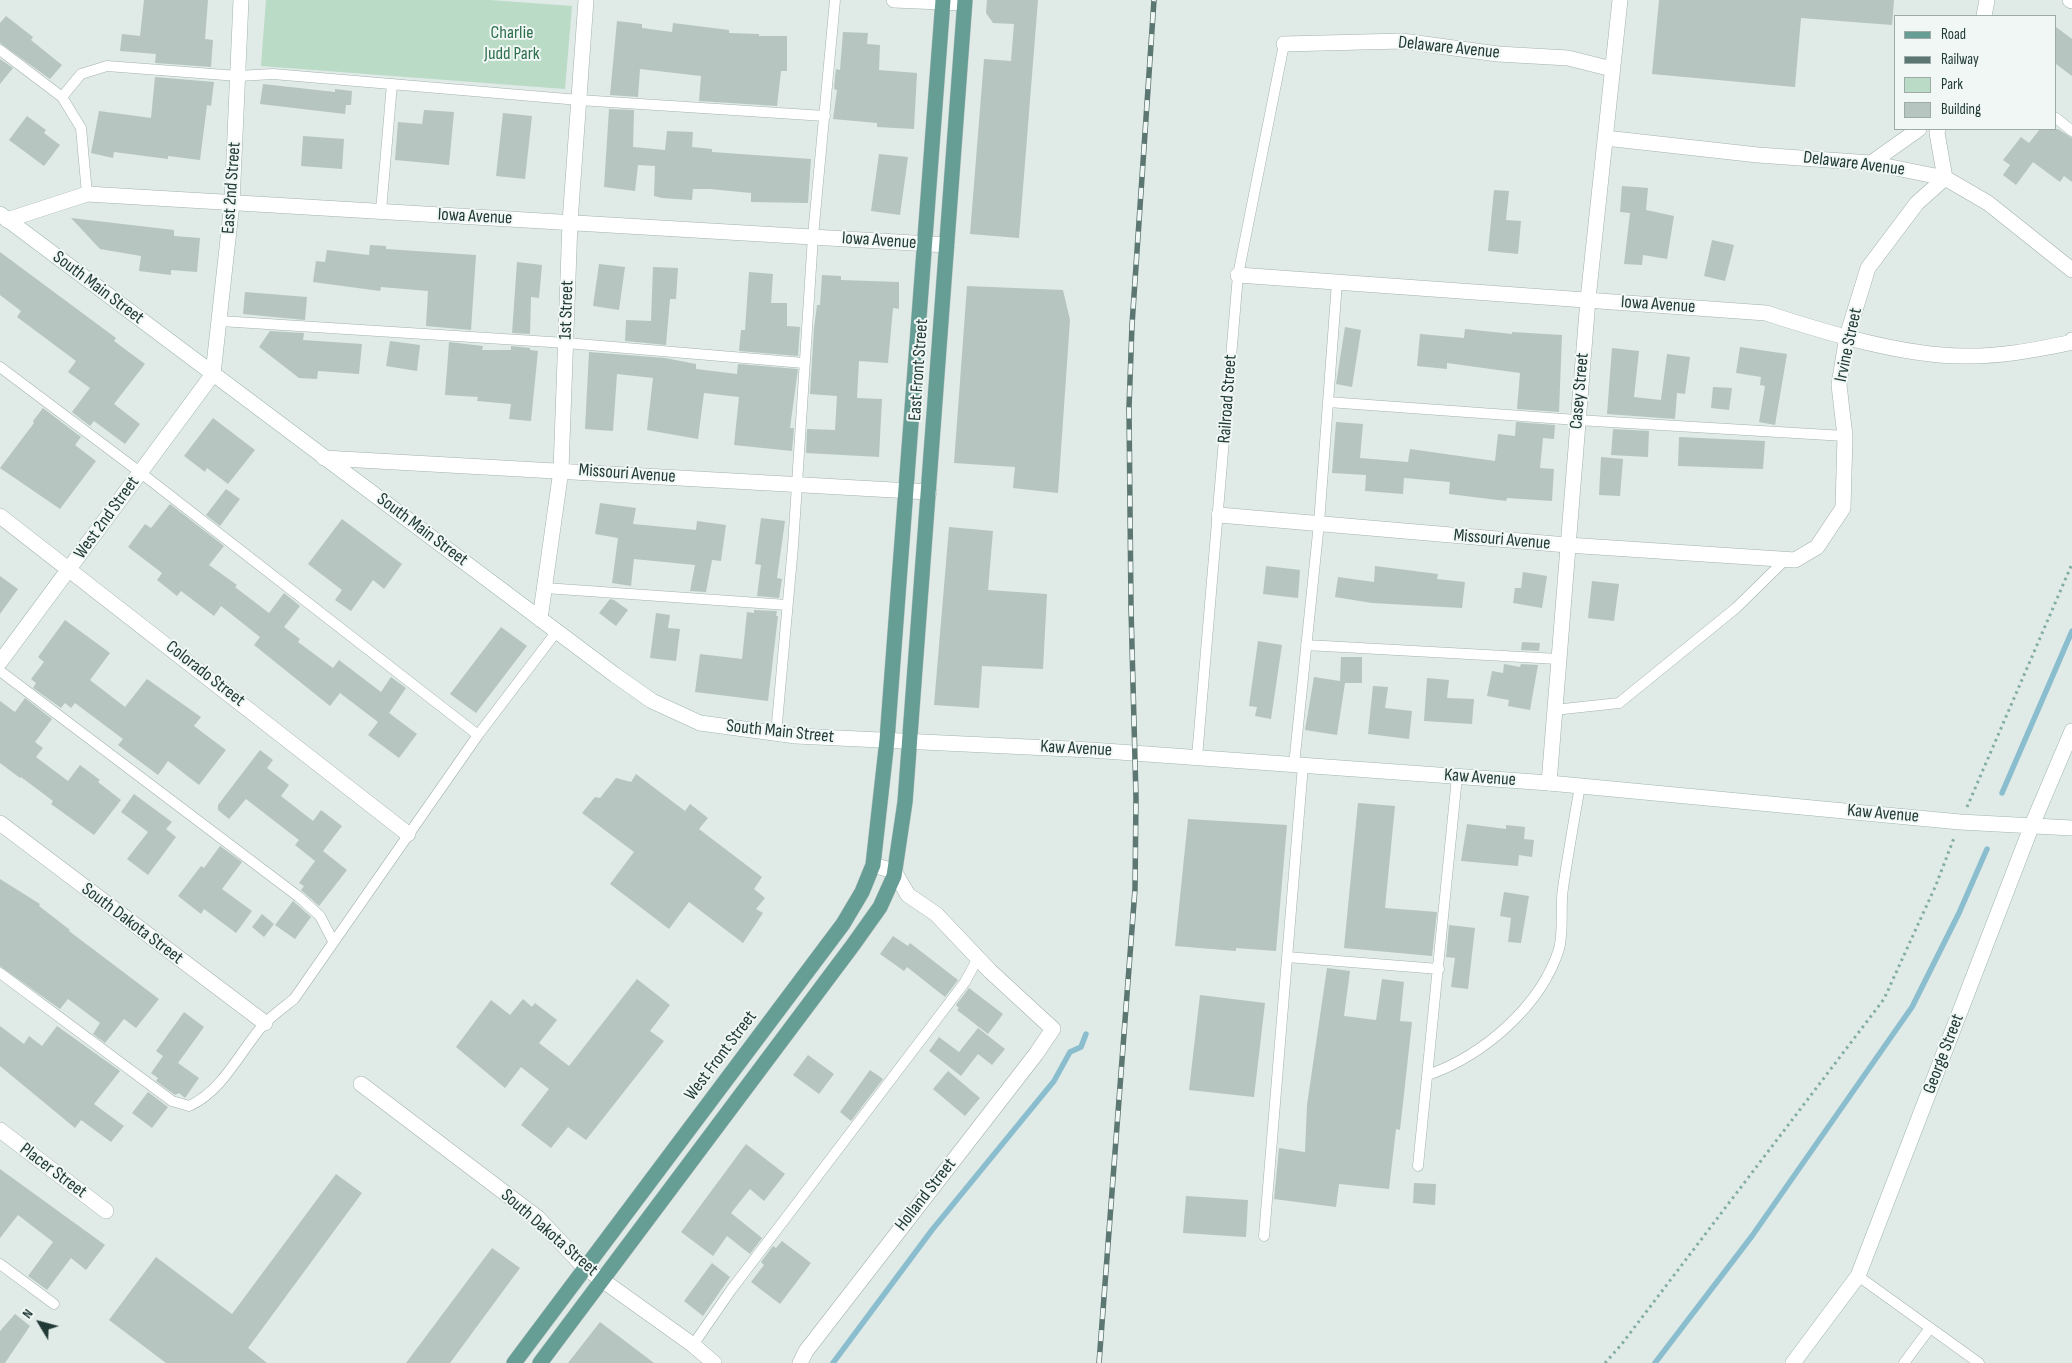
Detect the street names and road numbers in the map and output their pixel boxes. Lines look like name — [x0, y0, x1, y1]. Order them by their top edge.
street label: Delaware Avenue — [1397, 32, 1501, 64]
street label: East 2nd Street — [218, 141, 246, 235]
street label: Delaware Avenue — [1802, 147, 1906, 181]
street label: Iowa Avenue — [437, 204, 513, 230]
street label: Iowa Avenue — [841, 228, 917, 254]
street label: South Main Street — [48, 247, 148, 329]
street label: 1st Street — [555, 280, 579, 340]
street label: Iowa Avenue — [1620, 292, 1696, 318]
street label: Irvine Street — [1831, 306, 1867, 384]
street label: East Front Street — [905, 318, 933, 422]
street label: Casey Street — [1566, 352, 1594, 430]
street label: Railroad Street — [1214, 354, 1242, 444]
street label: Missouri Avenue — [578, 460, 676, 488]
street label: West 2nd Street — [70, 472, 144, 564]
street label: South Main Street — [372, 489, 472, 571]
street label: Missouri Avenue — [1453, 525, 1551, 555]
street label: Colorado Street — [161, 636, 249, 712]
street label: South Main Street — [725, 716, 835, 748]
street label: Kaw Avenue — [1040, 736, 1112, 762]
street label: Kaw Avenue — [1443, 765, 1517, 791]
street label: Kaw Avenue — [1846, 800, 1920, 828]
street label: South Dakota Street — [77, 879, 187, 969]
street label: West Front Street — [680, 1007, 762, 1105]
street label: George Street — [1919, 1011, 1969, 1097]
street label: Placer Street — [15, 1139, 91, 1203]
street label: Holland Street — [891, 1154, 961, 1236]
street label: South Dakota Street — [496, 1185, 602, 1281]

